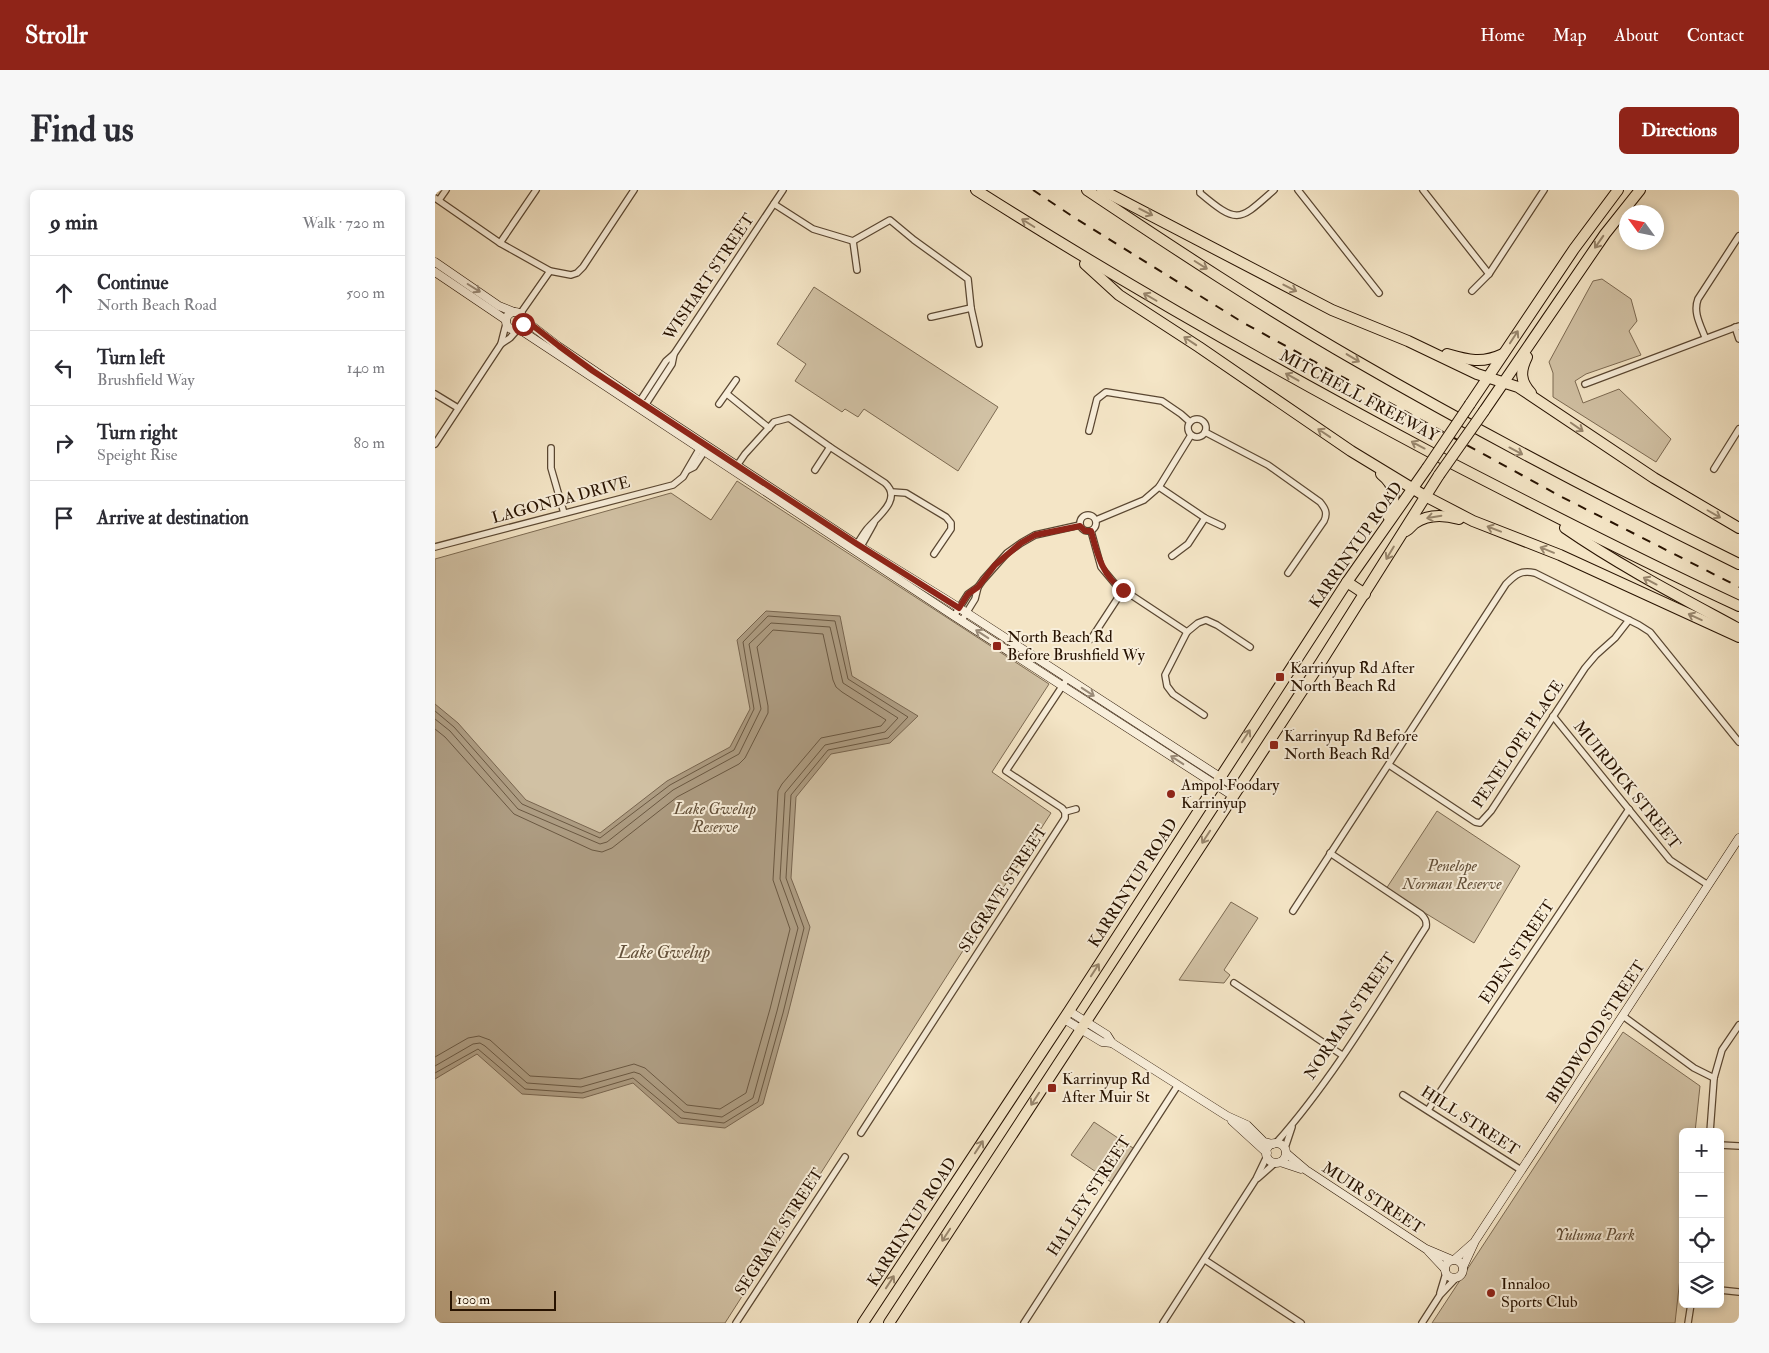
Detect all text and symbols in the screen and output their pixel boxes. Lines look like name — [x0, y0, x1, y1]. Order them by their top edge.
text: Strollr — [25, 20, 88, 51]
text: Home — [1480, 24, 1525, 47]
text: Map — [1553, 24, 1587, 47]
text: About — [1615, 24, 1659, 47]
text: Contact — [1687, 24, 1744, 47]
button: Directions — [1619, 107, 1739, 154]
text: Find us — [30, 108, 134, 152]
north arrow — [1619, 205, 1664, 250]
one-way arrow — [1138, 208, 1153, 217]
text: 9 min — [50, 209, 98, 236]
street label: WISHART STREET — [659, 210, 759, 345]
text: Walk · 720 m — [302, 213, 385, 233]
one-way arrow — [1021, 218, 1035, 228]
one-way arrow — [1594, 235, 1604, 249]
one-way arrow — [1193, 260, 1207, 270]
text: Continue — [97, 271, 168, 295]
icon: ahead — [50, 279, 78, 307]
text: 500 m — [346, 283, 385, 303]
one-way arrow — [467, 283, 481, 294]
one-way arrow — [1282, 283, 1297, 293]
one-way arrow — [1144, 291, 1158, 301]
text: North Beach Road — [97, 295, 217, 315]
route start — [512, 313, 535, 336]
one-way arrow — [1509, 330, 1520, 344]
one-way arrow — [1183, 336, 1197, 346]
text: Turn left — [97, 346, 165, 370]
street label: MITCHELL FREEWAY — [1276, 346, 1443, 447]
icon: left — [50, 354, 78, 382]
one-way arrow — [1345, 354, 1359, 364]
text: 140 m — [347, 358, 385, 378]
text: Brushfield Way — [97, 370, 195, 390]
one-way arrow — [1284, 372, 1299, 382]
text: Turn right — [97, 421, 177, 445]
one-way arrow — [1570, 422, 1584, 433]
one-way arrow — [1318, 427, 1332, 437]
icon: right — [50, 429, 78, 457]
text: 80 m — [354, 433, 385, 453]
one-way arrow — [1411, 440, 1426, 449]
text: Speight Rise — [97, 445, 178, 465]
one-way arrow — [1509, 446, 1523, 456]
street label: LAGONDA DRIVE — [490, 472, 632, 528]
street label: KARRINYUP ROAD — [1305, 478, 1407, 612]
icon: arrive — [50, 504, 78, 532]
text: Arrive at destination — [97, 506, 249, 530]
one-way arrow — [1706, 510, 1721, 520]
one-way arrow — [1427, 513, 1443, 523]
one-way arrow — [1486, 524, 1502, 533]
one-way arrow — [1384, 545, 1394, 559]
one-way arrow — [1540, 545, 1555, 554]
one-way arrow — [1643, 576, 1658, 585]
route end — [1112, 579, 1135, 602]
one-way arrow — [1688, 612, 1703, 621]
place label: North Beach Rd Before Brushfield Wy — [1007, 627, 1146, 665]
one-way arrow — [975, 628, 989, 639]
marker: North Beach Rd Before Brushfield Wy — [991, 640, 1003, 652]
place label: Karrinyup Rd After North Beach Rd — [1290, 658, 1415, 696]
marker: Karrinyup Rd After North Beach Rd — [1274, 671, 1286, 683]
street label: PENELOPE PLACE — [1468, 676, 1568, 812]
one-way arrow — [1081, 687, 1095, 698]
street label: MUIRDICK STREET — [1569, 717, 1685, 853]
place label: Karrinyup Rd Before North Beach Rd — [1284, 726, 1418, 764]
one-way arrow — [1242, 730, 1252, 744]
marker: Karrinyup Rd Before North Beach Rd — [1268, 739, 1280, 751]
one-way arrow — [1171, 755, 1185, 765]
place label: Ampol Foodary Karrinyup — [1180, 775, 1280, 814]
marker: Ampol Foodary Karrinyup — [1165, 788, 1177, 800]
park label: Lake Gwelup Reserve — [673, 799, 756, 837]
street label: KARRINYUP ROAD — [1084, 815, 1182, 951]
street label: SEGRAVE STREET — [954, 821, 1052, 956]
one-way arrow — [1201, 830, 1211, 844]
park label: Penelope Norman Reserve — [1401, 856, 1502, 894]
street label: EDEN STREET — [1475, 896, 1559, 1008]
water label: Lake Gwelup — [617, 941, 711, 964]
street label: NORMAN STREET — [1300, 949, 1400, 1083]
street label: BIRDWOOD STREET — [1542, 957, 1650, 1107]
one-way arrow — [1090, 964, 1100, 978]
place label: Karrinyup Rd After Muir St — [1061, 1069, 1150, 1107]
marker: Karrinyup Rd After Muir St — [1046, 1082, 1058, 1094]
street label: HILL STREET — [1417, 1082, 1523, 1160]
one-way arrow — [1030, 1092, 1040, 1106]
map controls — [1679, 1128, 1724, 1308]
button: + — [1679, 1128, 1724, 1173]
street label: HALLEY STREET — [1043, 1132, 1135, 1260]
one-way arrow — [975, 1140, 985, 1154]
street label: KARRINYUP ROAD — [863, 1154, 961, 1290]
street label: MUIR STREET — [1318, 1158, 1428, 1238]
street label: SEGRAVE STREET — [730, 1164, 828, 1299]
button: − — [1679, 1173, 1724, 1218]
button: locate — [1679, 1218, 1724, 1263]
park label: Yuluma Park — [1555, 1225, 1635, 1245]
one-way arrow — [941, 1228, 951, 1242]
button: layers — [1679, 1263, 1724, 1308]
place label: Innaloo Sports Club — [1501, 1274, 1578, 1313]
one-way arrow — [885, 1276, 895, 1290]
marker: Innaloo Sports Club — [1485, 1287, 1497, 1299]
scale bar — [450, 1288, 556, 1311]
text: 100 m — [457, 1291, 490, 1308]

